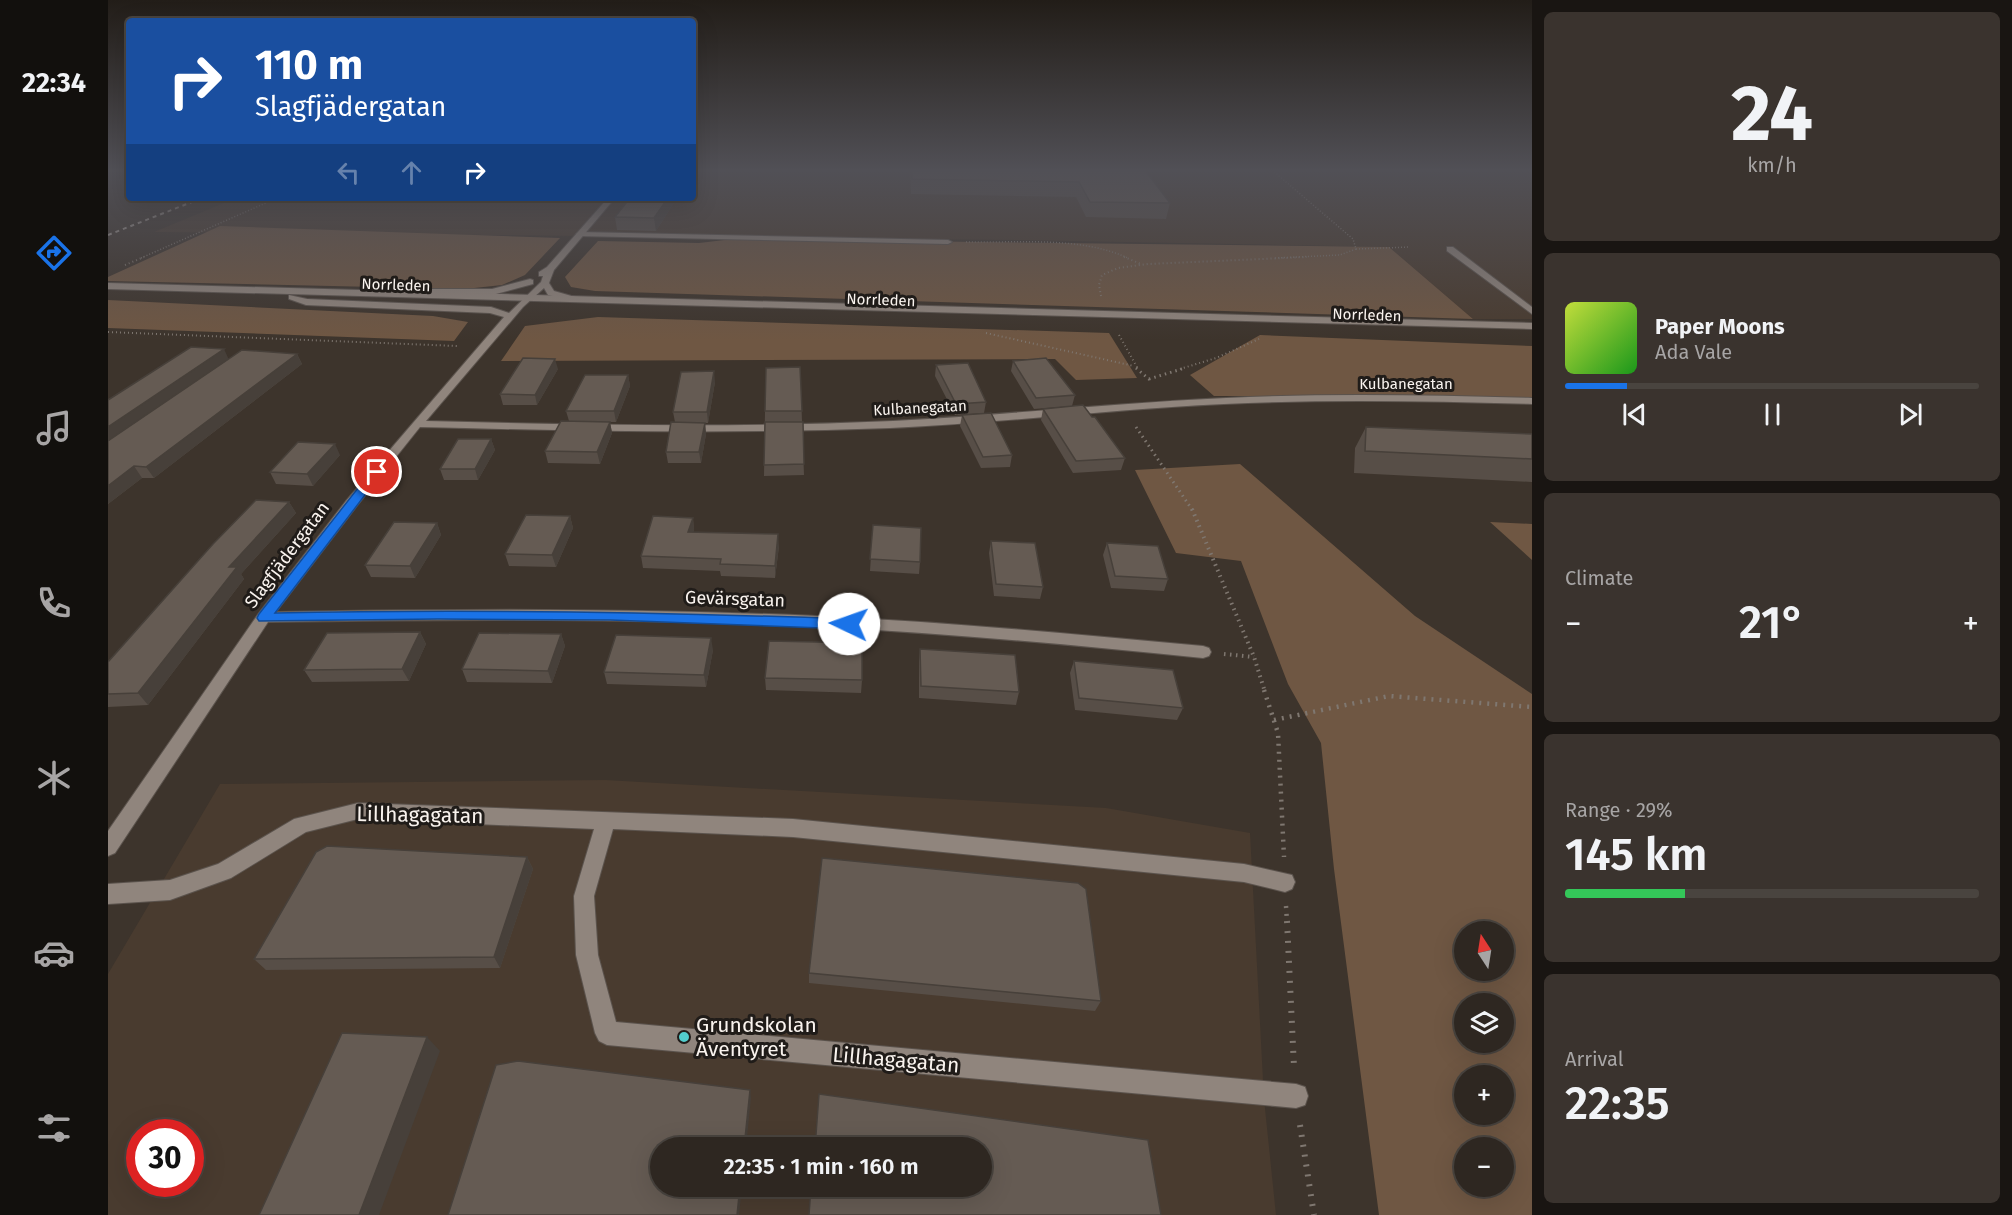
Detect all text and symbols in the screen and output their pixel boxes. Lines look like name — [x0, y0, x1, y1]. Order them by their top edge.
text: 110 m — [255, 40, 363, 90]
icon: right — [156, 42, 234, 120]
text: 22:34 — [22, 67, 86, 99]
text: 24 — [1731, 67, 1813, 161]
text: Slagfjädergatan — [255, 91, 446, 123]
text: km/h — [1747, 153, 1797, 177]
icon: left — [332, 156, 365, 189]
icon: ahead — [395, 156, 428, 189]
icon: right — [458, 156, 491, 189]
icon: directions — [33, 232, 75, 274]
street label: Norrleden — [361, 275, 431, 295]
street label: Norrleden — [846, 290, 916, 310]
street label: Norrleden — [1332, 305, 1402, 325]
text: Paper Moons — [1655, 313, 1785, 340]
text: Ada Vale — [1655, 340, 1732, 364]
street label: Kulbanegatan — [1359, 375, 1453, 393]
street label: Kulbanegatan — [873, 397, 967, 419]
icon: previous — [1618, 398, 1651, 431]
icon: pause — [1756, 398, 1789, 431]
icon: next — [1894, 398, 1927, 431]
icon: music — [33, 407, 75, 449]
pin — [351, 446, 402, 497]
icon: arrive — [360, 455, 393, 488]
street label: Slagfjädergatan — [240, 497, 334, 613]
text: Climate — [1565, 566, 1633, 590]
icon: phone — [33, 582, 75, 624]
street label: Gevärsgatan — [685, 586, 785, 612]
position arrow — [817, 592, 881, 656]
text: 21° — [1739, 596, 1805, 650]
text: − — [1565, 604, 1582, 644]
text: + — [1963, 604, 1979, 644]
icon: climate — [33, 757, 75, 799]
text: Range · 29% — [1565, 798, 1673, 822]
street label: Lillhagagatan — [356, 801, 484, 829]
text: 145 km — [1565, 828, 1707, 882]
north arrow — [1454, 921, 1514, 981]
map controls — [1454, 921, 1514, 1197]
icon: car — [33, 932, 75, 974]
button: layers — [1454, 993, 1514, 1053]
place label: Grundskolan Äventyret — [696, 1012, 817, 1062]
marker: Grundskolan Äventyret — [677, 1030, 691, 1044]
street label: Lillhagagatan — [832, 1042, 960, 1078]
text: Arrival — [1565, 1047, 1624, 1071]
button: + — [1454, 1065, 1514, 1125]
text: 22:35 — [1565, 1077, 1669, 1131]
icon: filters — [33, 1107, 75, 1149]
speed limit sign: 30 — [126, 1119, 204, 1197]
button: − — [1454, 1137, 1514, 1197]
text: 22:35 · 1 min · 160 m — [723, 1153, 919, 1180]

